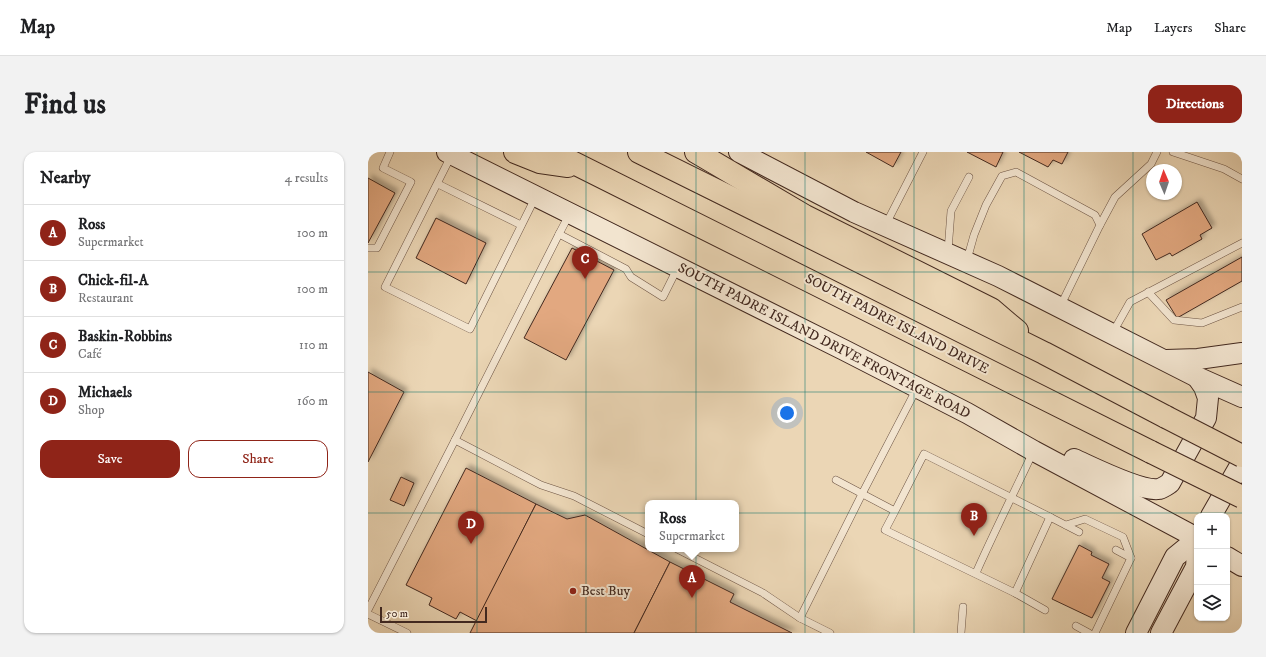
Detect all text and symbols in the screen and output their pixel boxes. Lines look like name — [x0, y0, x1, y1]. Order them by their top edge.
text: Map — [20, 16, 55, 39]
text: Map — [1106, 19, 1132, 37]
text: Layers — [1154, 19, 1192, 37]
text: Share — [1214, 19, 1246, 37]
button: Directions — [1148, 85, 1242, 123]
text: Find us — [24, 87, 106, 122]
north arrow — [1146, 164, 1182, 200]
text: Nearby — [40, 167, 90, 189]
text: 4 results — [285, 170, 328, 186]
text: Ross — [78, 215, 105, 234]
text: A — [49, 225, 57, 241]
text: 100 m — [297, 225, 328, 241]
text: Supermarket — [78, 234, 144, 250]
pin: C — [572, 246, 598, 279]
street label: SOUTH PADRE ISLAND DRIVE FRONTAGE ROAD — [675, 259, 973, 423]
street label: SOUTH PADRE ISLAND DRIVE — [802, 270, 992, 378]
text: Chick-fil-A — [78, 271, 148, 290]
text: B — [49, 281, 57, 297]
text: 100 m — [297, 281, 328, 297]
text: Restaurant — [78, 290, 134, 306]
text: Baskin-Robbins — [78, 327, 172, 346]
text: C — [49, 337, 57, 353]
text: 110 m — [299, 337, 328, 353]
text: Café — [78, 346, 102, 362]
text: Michaels — [78, 383, 132, 402]
text: D — [48, 393, 58, 409]
text: 160 m — [297, 393, 328, 409]
text: Shop — [78, 402, 104, 418]
your location — [777, 403, 797, 423]
button: Save — [40, 440, 180, 478]
button: Share — [188, 440, 328, 478]
popup — [645, 500, 739, 552]
pin: B — [961, 503, 987, 536]
text: Ross — [659, 509, 686, 528]
pin: D — [458, 511, 484, 544]
map controls — [1194, 513, 1230, 621]
button: + — [1194, 513, 1230, 549]
text: Supermarket — [659, 528, 725, 544]
button: − — [1194, 549, 1230, 585]
pin: A — [679, 565, 705, 598]
place label: Best Buy — [581, 582, 630, 600]
button: layers — [1194, 585, 1230, 621]
marker: Best Buy — [568, 586, 578, 596]
scale bar — [380, 605, 487, 624]
text: 50 m — [386, 607, 408, 621]

